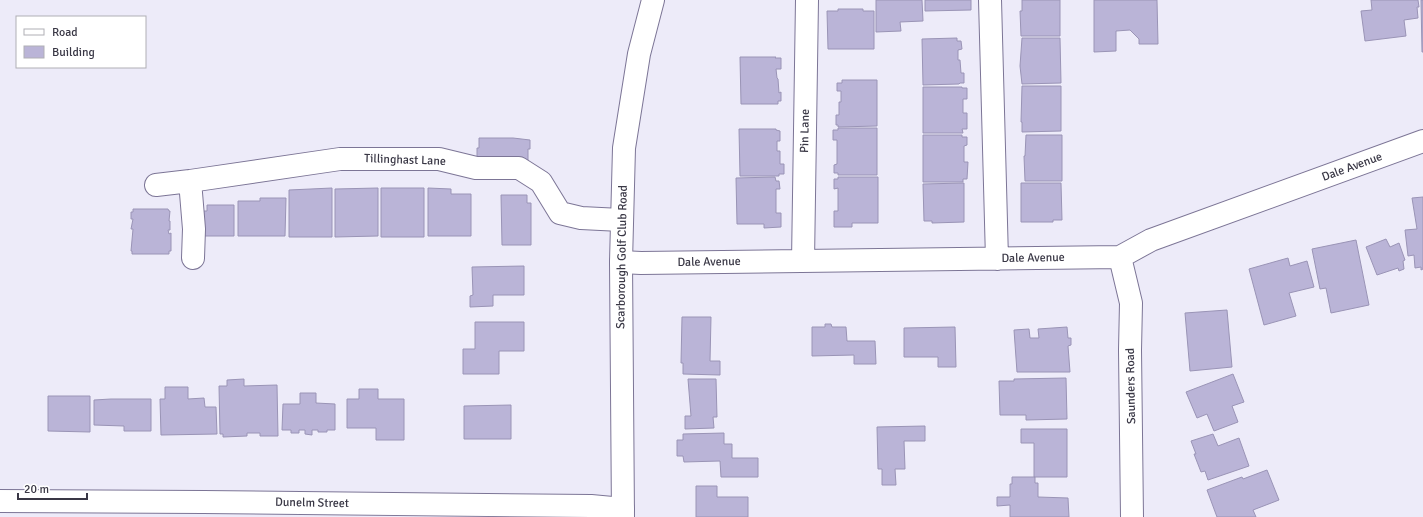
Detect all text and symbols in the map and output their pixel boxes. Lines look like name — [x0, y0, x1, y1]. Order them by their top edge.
legend — [16, 16, 146, 68]
text: Road — [52, 25, 78, 40]
text: Building — [52, 45, 95, 60]
street label: Pin Lane — [797, 109, 813, 153]
street label: Dale Avenue — [1320, 149, 1384, 185]
street label: Tillinghast Lane — [364, 151, 446, 169]
street label: Scarborough Golf Club Road — [613, 185, 631, 329]
street label: Dale Avenue — [1001, 250, 1065, 266]
street label: Dale Avenue — [677, 254, 741, 270]
street label: Saunders Road — [1123, 348, 1139, 424]
scale bar — [18, 475, 87, 501]
text: 20 m — [24, 482, 49, 497]
street label: Dunelm Street — [275, 495, 349, 511]

